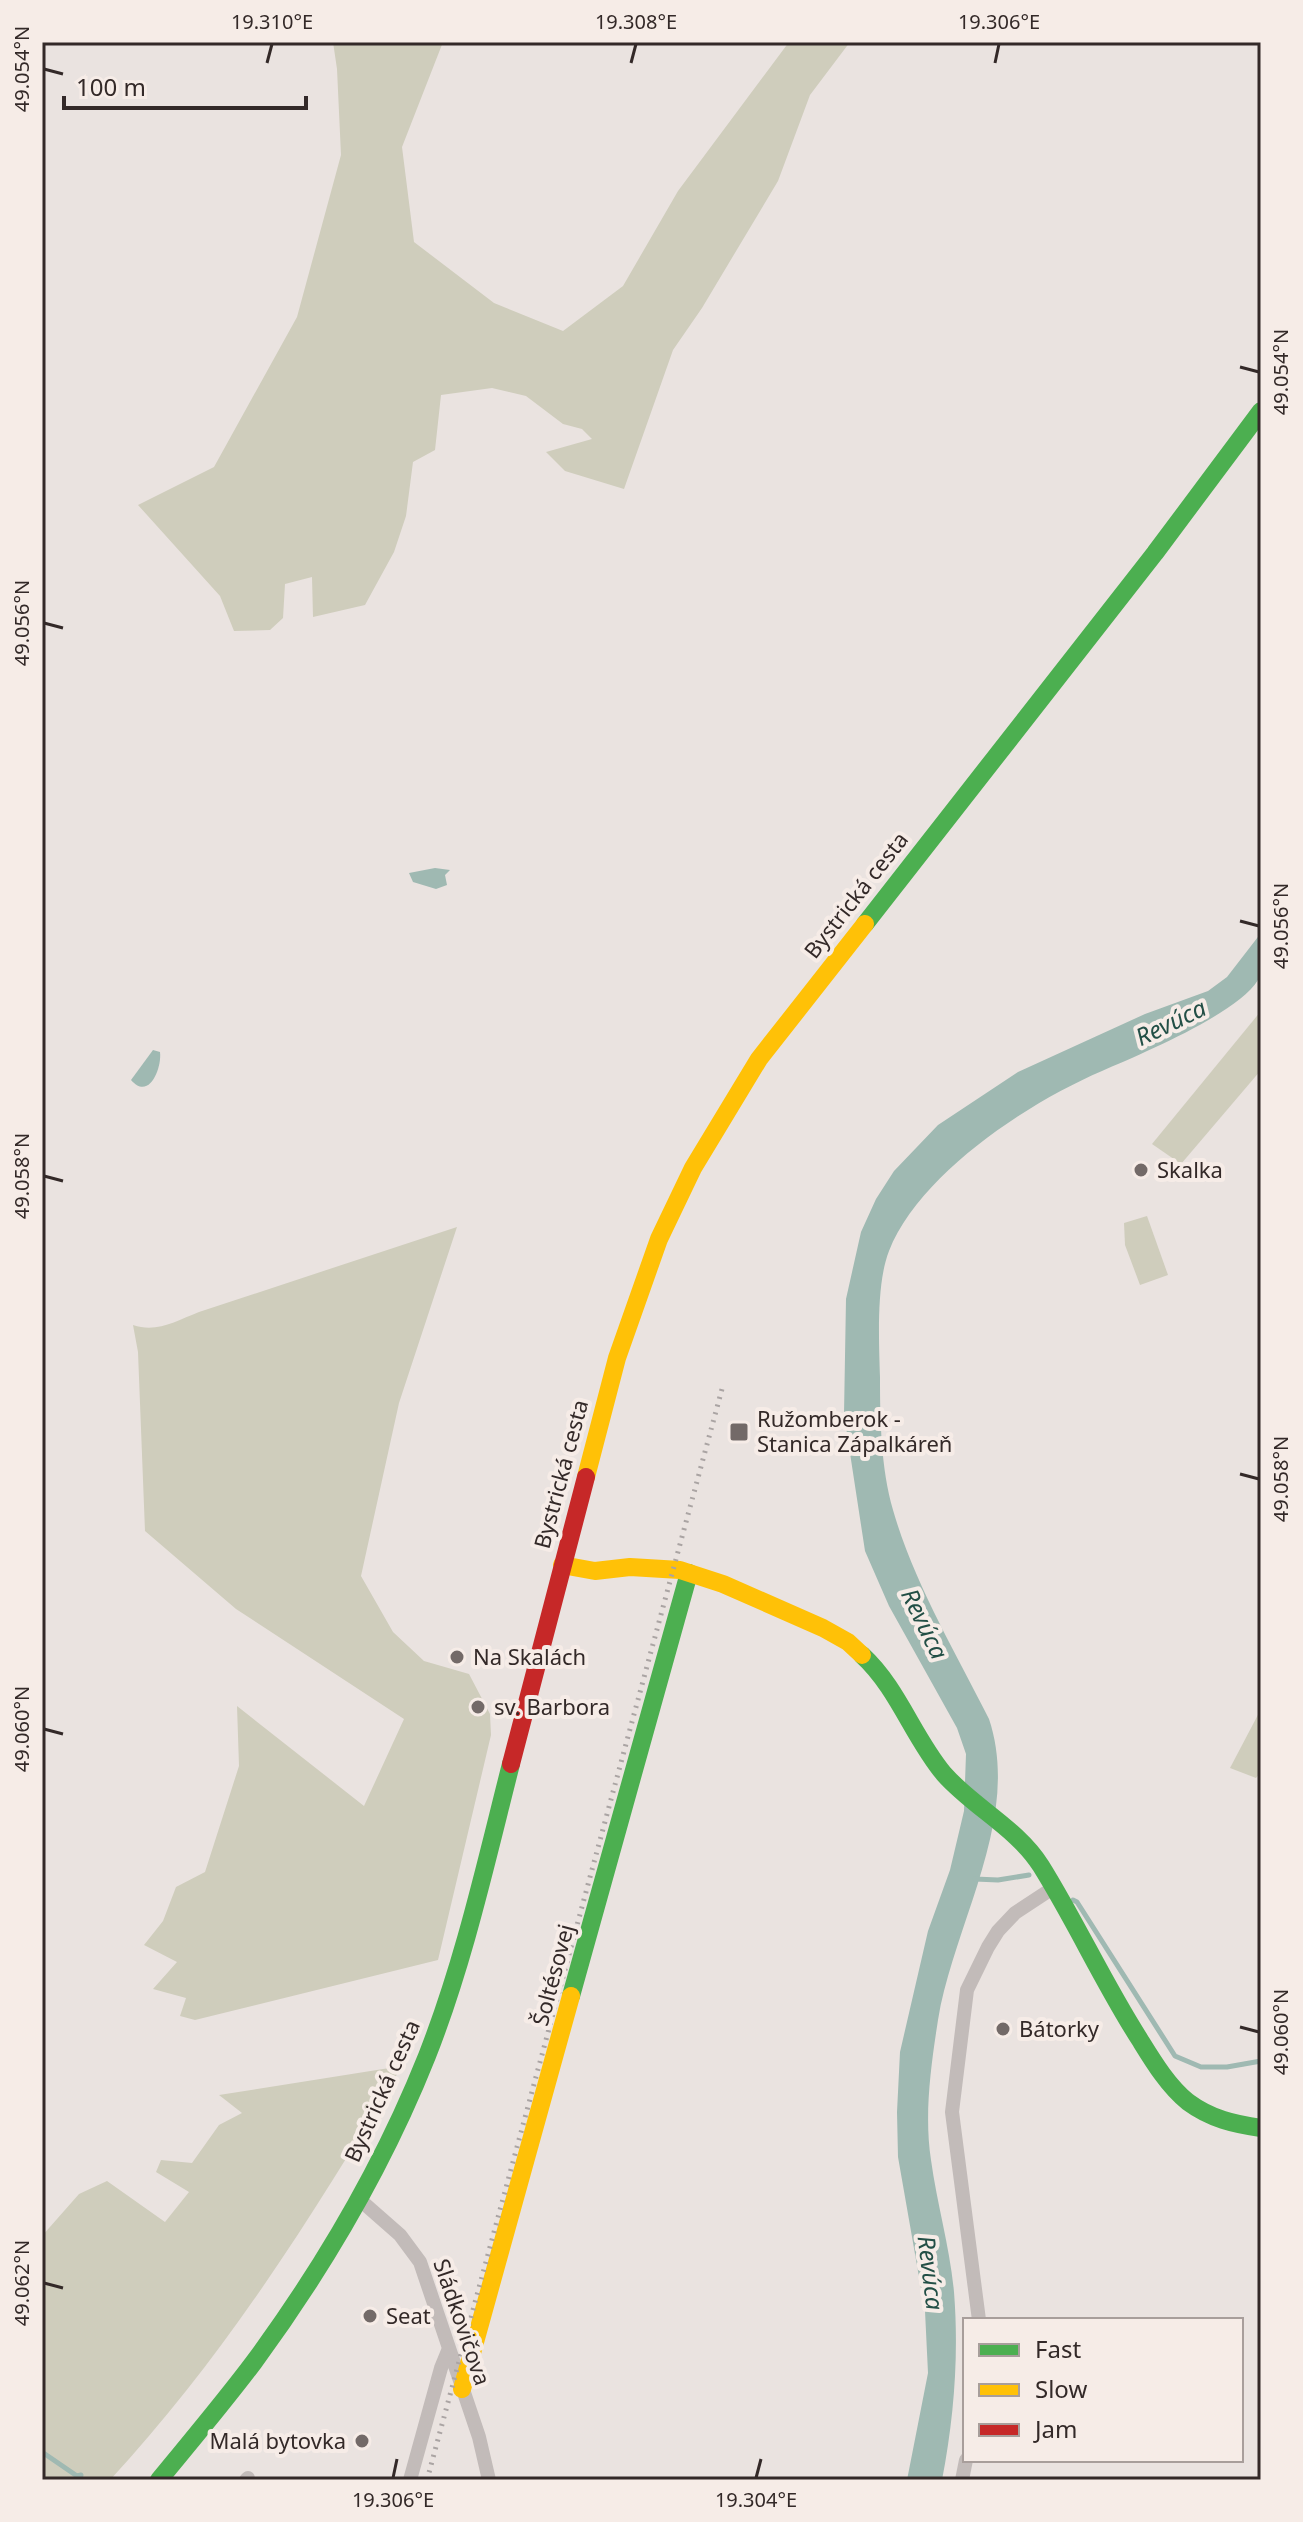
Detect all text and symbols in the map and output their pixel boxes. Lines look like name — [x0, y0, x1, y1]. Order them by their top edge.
text: 19.310°E — [231, 8, 313, 35]
text: 19.308°E — [595, 8, 677, 35]
text: 19.306°E — [958, 8, 1040, 35]
text: 49.054°N — [8, 26, 35, 112]
scale bar — [64, 60, 306, 110]
text: 100 m — [76, 70, 146, 103]
text: 49.054°N — [1267, 329, 1294, 415]
text: 49.056°N — [8, 580, 35, 666]
street label: Bystrická cesta — [796, 825, 914, 964]
text: 49.056°N — [1267, 883, 1294, 969]
water label: Revúca — [1129, 990, 1212, 1053]
text: 49.058°N — [8, 1133, 35, 1219]
place label: Skalka — [1157, 1154, 1223, 1184]
marker: Skalka — [1132, 1161, 1150, 1179]
street label: Bystrická cesta — [526, 1396, 594, 1551]
place label: Ružomberok - Stanica Zápalkáreň — [757, 1403, 952, 1458]
marker: Ružomberok - Stanica Zápalkáreň — [728, 1421, 750, 1443]
text: 49.058°N — [1267, 1436, 1294, 1522]
water label: Revúca — [894, 1582, 957, 1665]
place label: Na Skalách — [473, 1641, 586, 1671]
marker: Na Skalách — [448, 1648, 466, 1666]
text: 49.060°N — [8, 1686, 35, 1772]
place label: sv. Barbora — [494, 1691, 610, 1721]
marker: sv. Barbora — [469, 1698, 487, 1716]
street label: Šoltésovej — [524, 1921, 580, 2029]
text: 49.060°N — [1267, 1989, 1294, 2075]
place label: Bátorky — [1019, 2013, 1100, 2043]
street label: Bystrická cesta — [336, 2015, 426, 2167]
marker: Bátorky — [994, 2020, 1012, 2038]
water label: Revúca — [911, 2234, 952, 2312]
text: 49.062°N — [8, 2240, 35, 2326]
street label: Sládkovičova — [427, 2254, 499, 2389]
place label: Seat — [386, 2300, 431, 2330]
marker: Seat — [361, 2307, 379, 2325]
legend — [963, 2318, 1243, 2462]
text: Fast — [1035, 2332, 1081, 2365]
text: Slow — [1035, 2372, 1087, 2405]
text: Jam — [1033, 2412, 1077, 2445]
place label: Malá bytovka — [210, 2425, 346, 2455]
marker: Malá bytovka — [353, 2432, 371, 2450]
text: 19.306°E — [352, 2486, 434, 2513]
text: 19.304°E — [715, 2486, 797, 2513]

